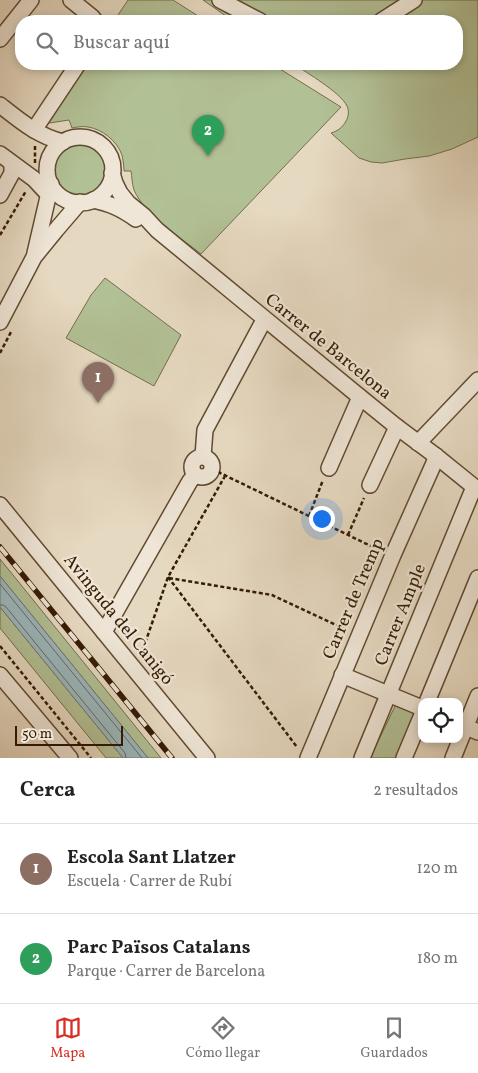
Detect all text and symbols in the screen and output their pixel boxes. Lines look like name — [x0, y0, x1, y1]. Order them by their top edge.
search box — [15, 15, 463, 70]
icon: search — [33, 29, 61, 57]
text: Buscar aquí — [73, 30, 170, 56]
pin: 2 — [192, 115, 224, 156]
street label: Carrer de Barcelona — [259, 288, 397, 406]
pin: 1 — [82, 362, 114, 403]
your location — [309, 506, 335, 532]
street label: Carrer de Tremp — [317, 535, 391, 663]
street label: Avinguda del Canigó — [57, 549, 179, 691]
street label: Carrer Ample — [369, 560, 433, 670]
map controls — [418, 698, 463, 743]
button: locate — [418, 698, 463, 743]
scale bar — [15, 723, 122, 746]
text: 50 m — [22, 725, 52, 744]
text: Cerca — [20, 776, 75, 805]
text: 2 resultados — [373, 780, 458, 802]
text: Escola Sant Llatzer — [67, 845, 236, 871]
text: 1 — [33, 858, 39, 880]
text: 120 m — [416, 858, 458, 880]
text: Escuela · Carrer de Rubí — [67, 871, 232, 893]
text: Parc Països Catalans — [67, 935, 251, 961]
text: 2 — [32, 948, 40, 970]
text: 180 m — [417, 948, 458, 970]
text: Parque · Carrer de Barcelona — [67, 961, 265, 983]
tab: Mapa — [50, 1014, 85, 1063]
tab: Cómo llegar — [186, 1014, 260, 1063]
tab: Guardados — [361, 1014, 428, 1063]

